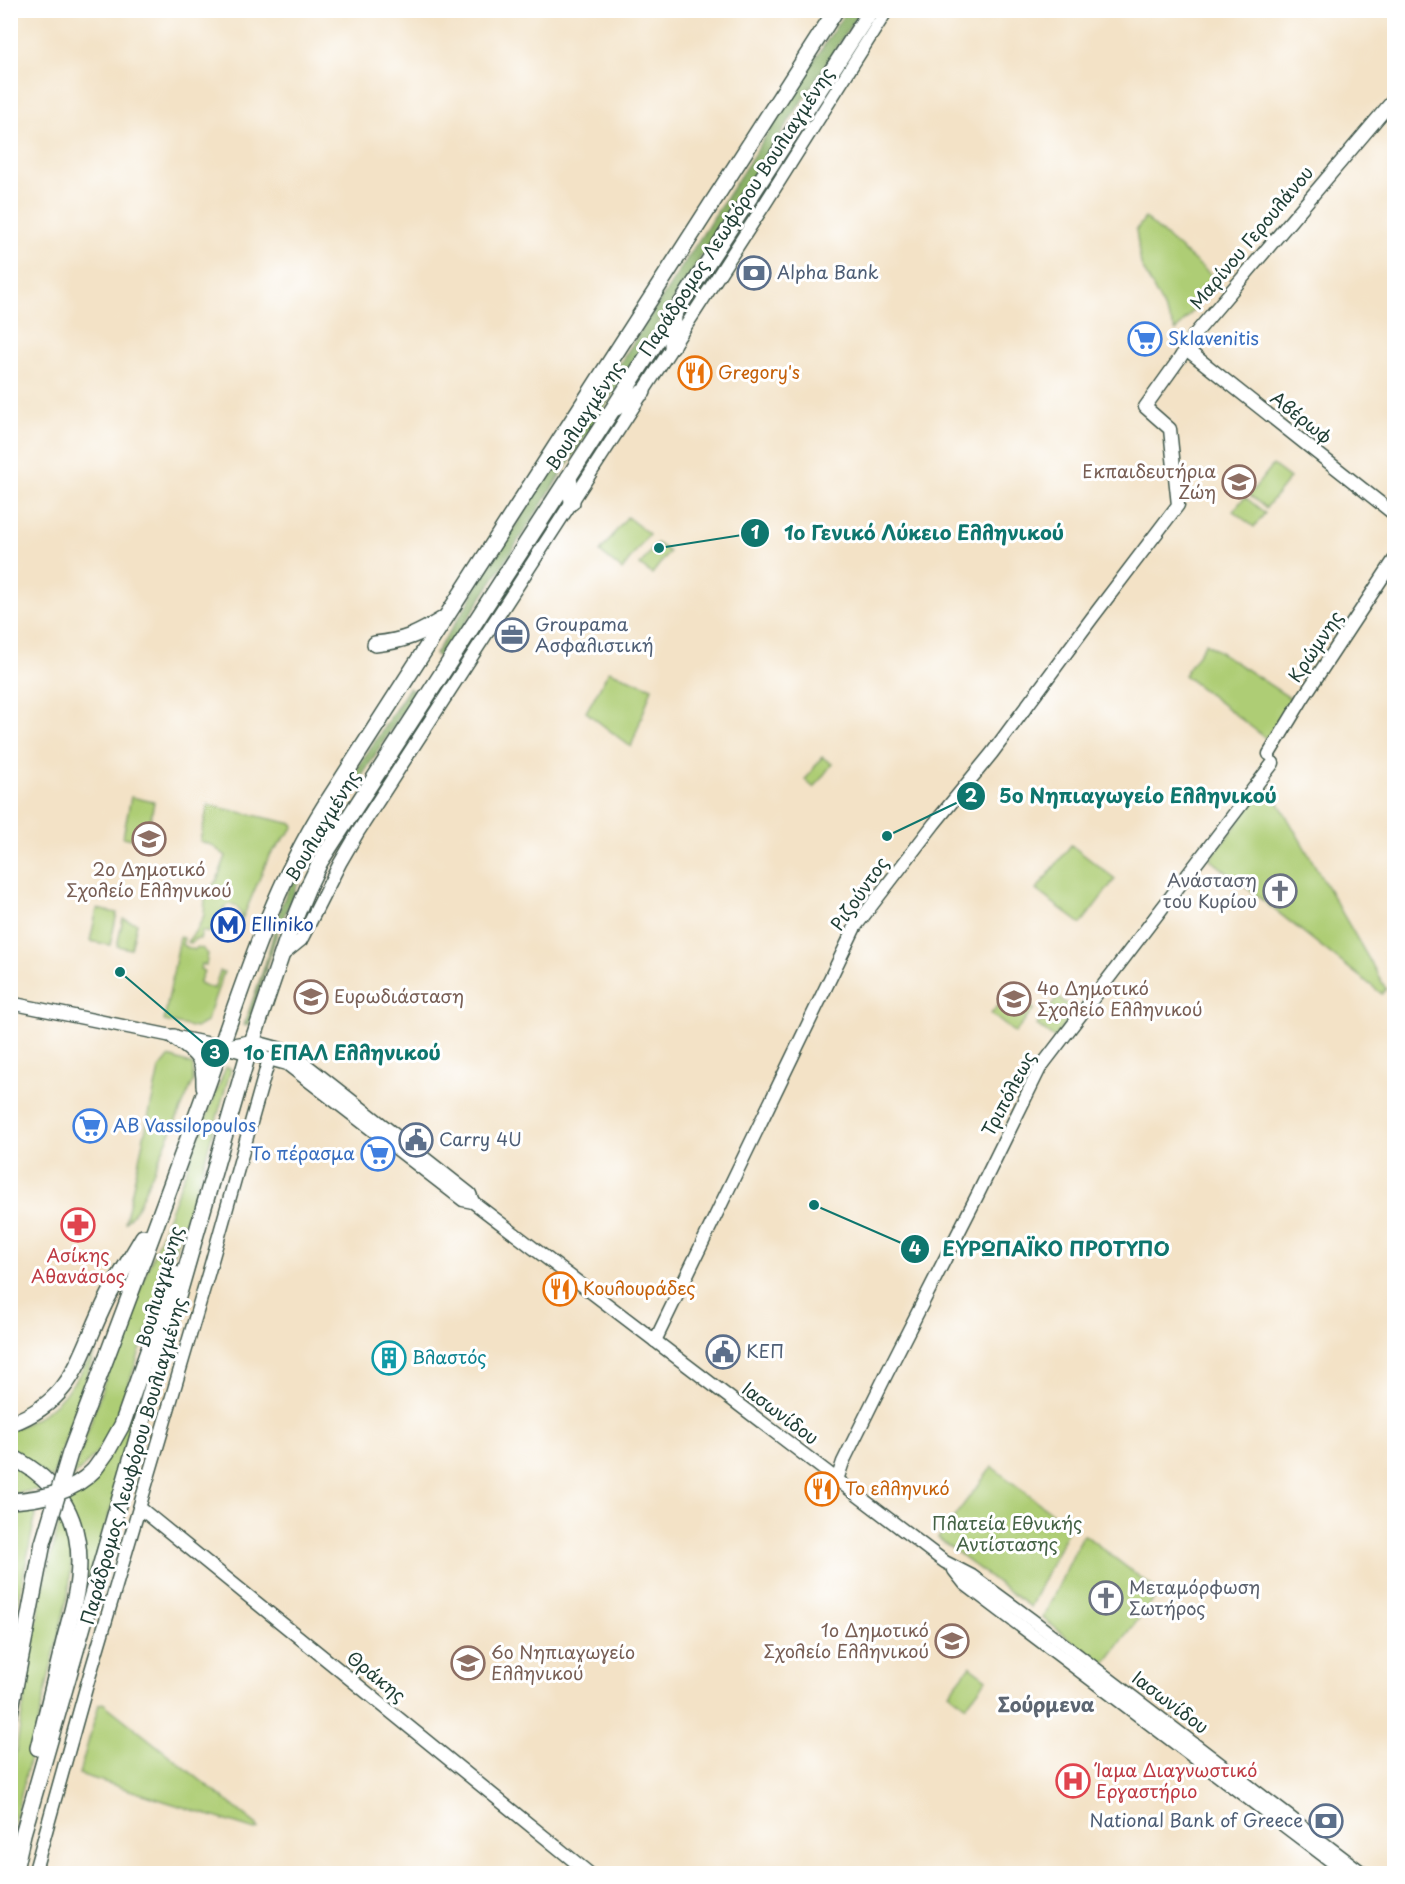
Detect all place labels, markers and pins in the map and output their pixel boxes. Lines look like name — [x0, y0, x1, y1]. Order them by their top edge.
bank icon: Alpha Bank — [736, 255, 772, 291]
place label: Alpha Bank — [777, 258, 879, 285]
supermarket icon: Sklavenitis — [1127, 321, 1163, 357]
place label: Sklavenitis — [1168, 324, 1259, 351]
restaurant icon: Gregory's — [677, 355, 713, 391]
place label: Gregory's — [718, 358, 800, 385]
place label: Εκπαιδευτήρια Ζώη — [1082, 457, 1216, 505]
school or university icon: Εκπαιδευτήρια Ζώη — [1221, 464, 1257, 500]
callout: 1ο Γενικό Λύκειο Ελληνικού — [740, 514, 1077, 552]
place label: Groupama Ασφαλιστική — [535, 610, 654, 658]
office icon: Groupama Ασφαλιστική — [494, 617, 530, 653]
callout: 5ο Νηπιαγωγείο Ελληνικού — [956, 777, 1290, 815]
school or university icon: 2ο Δημοτικό Σχολείο Ελληνικού — [131, 821, 167, 857]
place label: 2ο Δημοτικό Σχολείο Ελληνικού — [66, 855, 232, 903]
place label: Ανάσταση του Κυρίου — [1163, 866, 1257, 914]
church icon: Ανάσταση του Κυρίου — [1262, 873, 1298, 909]
metro station icon: Elliniko — [210, 907, 246, 943]
place label: Elliniko — [251, 910, 314, 937]
place label: 4ο Δημοτικό Σχολείο Ελληνικού — [1037, 974, 1203, 1022]
school or university icon: Ευρωδιάσταση — [293, 979, 329, 1015]
school or university icon: 4ο Δημοτικό Σχολείο Ελληνικού — [996, 981, 1032, 1017]
place label: Ευρωδιάσταση — [334, 982, 464, 1009]
callout: 1ο ΕΠΑΛ Ελληνικού — [200, 1034, 454, 1072]
supermarket icon: AB Vassilopoulos — [72, 1108, 108, 1144]
place label: AB Vassilopoulos — [113, 1111, 256, 1138]
public building icon: Carry 4U — [398, 1122, 434, 1158]
place label: Carry 4U — [439, 1125, 522, 1152]
supermarket icon: Το πέρασμα — [360, 1136, 396, 1172]
place label: Το πέρασμα — [251, 1139, 355, 1166]
pharmacy icon: Ασίκης Αθανάσιος — [60, 1207, 96, 1243]
callout: ΕΥΡΩΠΑΪΚΟ ΠΡΟΤΥΠΟ — [900, 1230, 1182, 1268]
place label: Ασίκης Αθανάσιος — [31, 1241, 125, 1289]
restaurant icon: Κουλουράδες — [542, 1271, 578, 1307]
place label: Κουλουράδες — [583, 1274, 696, 1301]
public building icon: ΚΕΠ — [705, 1334, 741, 1370]
place label: ΚΕΠ — [746, 1337, 784, 1364]
building icon: Βλαστός — [371, 1340, 407, 1376]
place label: Βλαστός — [412, 1343, 487, 1370]
restaurant icon: Το ελληνικό — [804, 1471, 840, 1507]
place label: Το ελληνικό — [845, 1474, 950, 1501]
place label: Μεταμόρφωση Σωτήρος — [1129, 1573, 1260, 1621]
church icon: Μεταμόρφωση Σωτήρος — [1088, 1580, 1124, 1616]
place label: 1ο Δημοτικό Σχολείο Ελληνικού — [763, 1616, 929, 1664]
school or university icon: 1ο Δημοτικό Σχολείο Ελληνικού — [934, 1623, 970, 1659]
place label: 6ο Νηπιαγωγείο Ελληνικού — [491, 1638, 635, 1686]
school or university icon: 6ο Νηπιαγωγείο Ελληνικού — [450, 1645, 486, 1681]
place label: Ίαμα Διαγνωστικό Εργαστήριο — [1094, 1756, 1257, 1804]
hospital icon: Ίαμα Διαγνωστικό Εργαστήριο — [1055, 1763, 1091, 1799]
bank icon: National Bank of Greece — [1308, 1803, 1344, 1839]
place label: National Bank of Greece — [1090, 1806, 1303, 1833]

